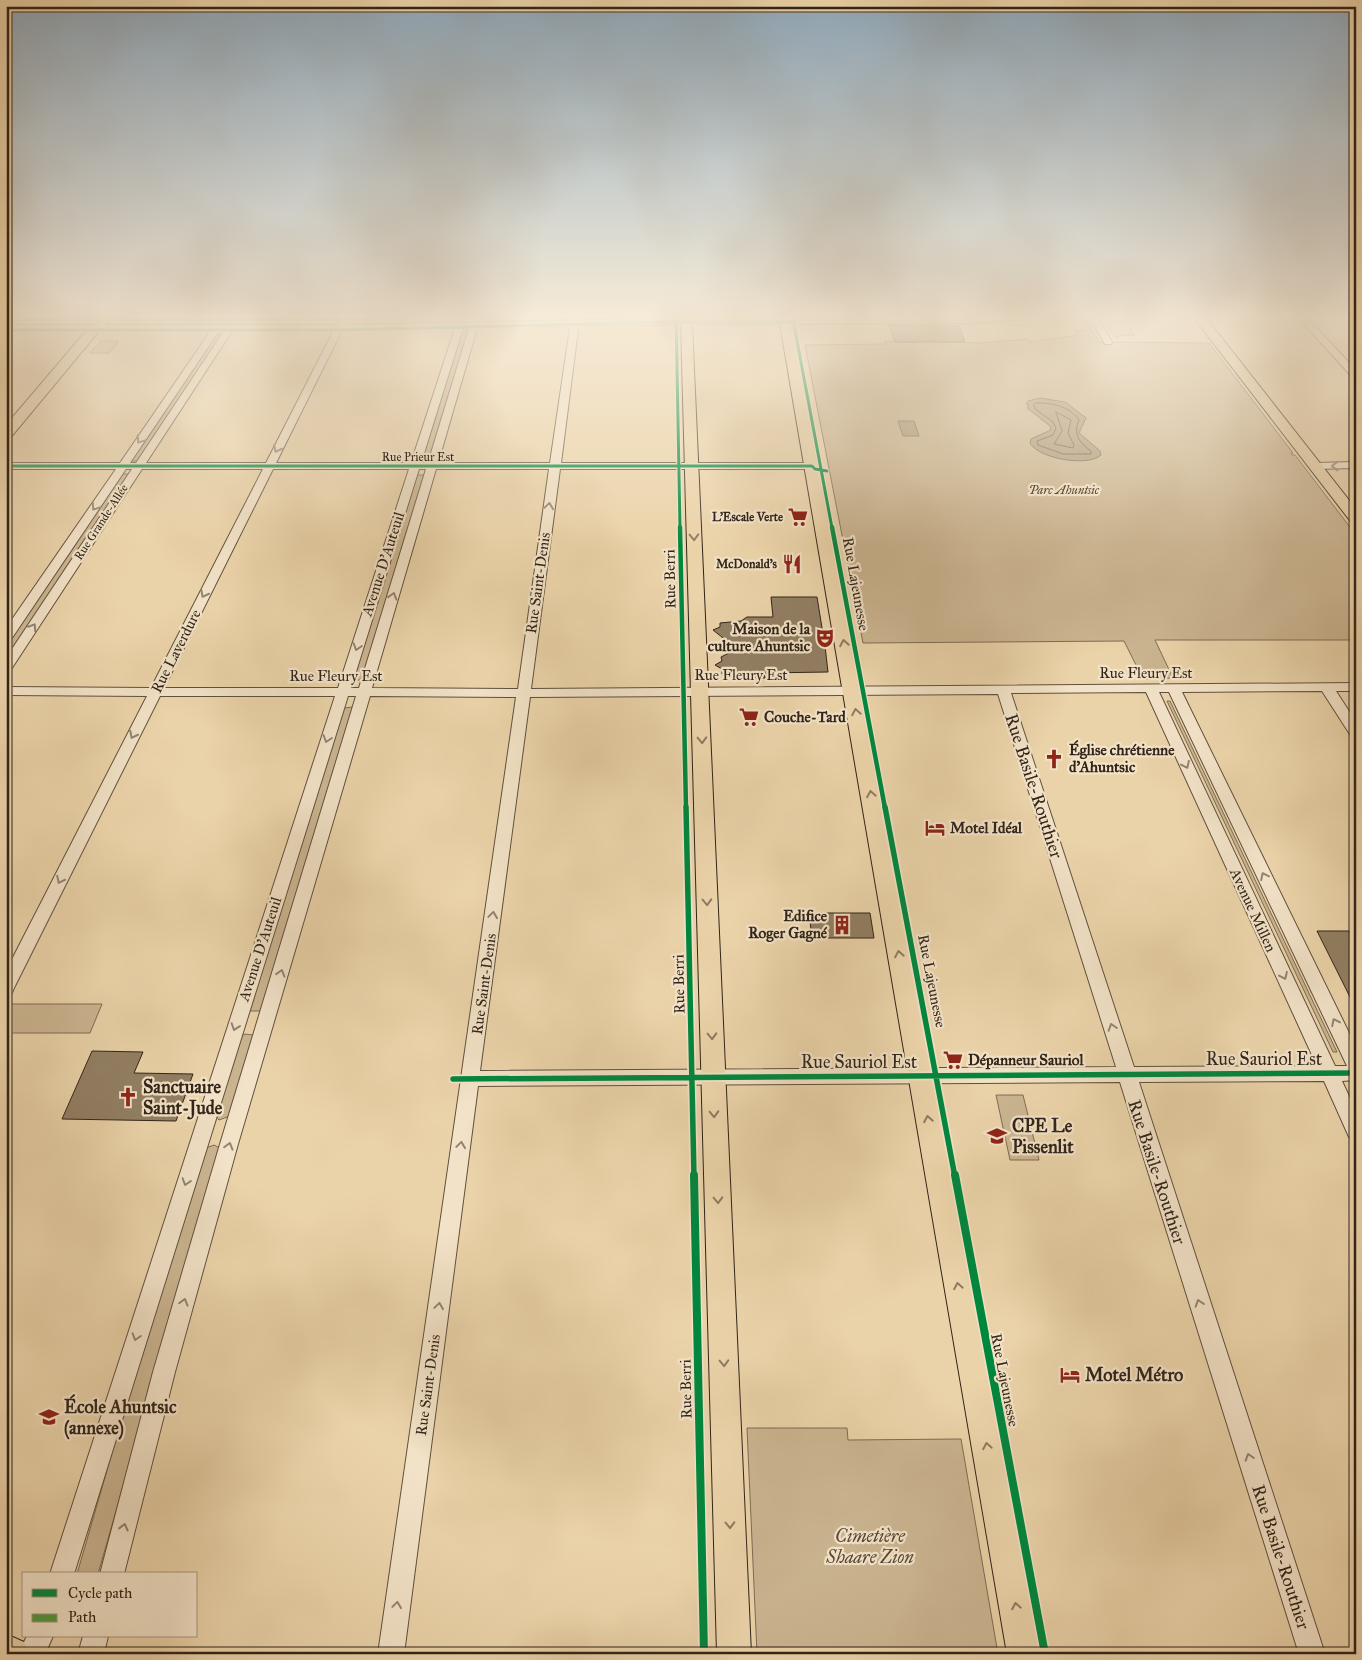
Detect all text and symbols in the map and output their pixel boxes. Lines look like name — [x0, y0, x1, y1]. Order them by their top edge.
one-way arrow — [137, 435, 146, 444]
one-way arrow — [273, 444, 283, 453]
street label: Rue Prieur Est — [382, 450, 455, 464]
one-way arrow — [1331, 461, 1338, 471]
street label: Rue Grande-Allée — [71, 481, 131, 563]
park label: Parc Ahuntsic — [1029, 483, 1100, 497]
one-way arrow — [92, 501, 101, 511]
one-way arrow — [543, 501, 554, 509]
supermarket icon: L'Escale Verte — [787, 506, 809, 528]
street label: Avenue D'Auteuil — [357, 509, 409, 620]
place label: L'Escale Verte — [712, 510, 783, 524]
street label: Rue Saint-Denis — [522, 531, 554, 635]
one-way arrow — [688, 533, 699, 541]
street label: Rue Lajeunesse — [839, 536, 873, 632]
street label: Rue Berri — [660, 549, 680, 609]
restaurant icon: McDonald's — [781, 553, 803, 575]
place label: McDonald's — [716, 557, 778, 571]
one-way arrow — [200, 589, 210, 598]
one-way arrow — [388, 592, 398, 600]
street label: Rue Laverdure — [147, 606, 205, 696]
place label: Maison de la culture Ahuntsic — [708, 620, 811, 655]
one-way arrow — [27, 623, 36, 632]
theatre icon: Maison de la culture Ahuntsic — [814, 627, 836, 649]
one-way arrow — [839, 638, 849, 647]
one-way arrow — [352, 642, 362, 651]
street label: Rue Fleury Est — [1099, 664, 1193, 682]
street label: Rue Fleury Est — [694, 666, 788, 684]
street label: Rue Fleury Est — [289, 667, 383, 685]
supermarket icon: Couche-Tard — [738, 706, 760, 728]
place label: Couche-Tard — [764, 708, 846, 726]
one-way arrow — [852, 708, 862, 717]
street label: Rue Basile-Routhier — [1000, 711, 1068, 861]
one-way arrow — [129, 730, 139, 739]
one-way arrow — [323, 735, 333, 743]
one-way arrow — [696, 736, 707, 744]
place label: Église chrétienne d'Ahuntsic — [1069, 740, 1175, 776]
church icon: Église chrétienne d'Ahuntsic — [1043, 748, 1065, 770]
one-way arrow — [1180, 760, 1191, 769]
one-way arrow — [866, 790, 876, 798]
hotel icon: Motel Idéal — [924, 817, 946, 839]
place label: Motel Idéal — [950, 819, 1023, 837]
street label: Avenue Millen — [1225, 864, 1280, 955]
one-way arrow — [1260, 872, 1270, 881]
one-way arrow — [56, 875, 66, 884]
street label: Avenue D'Auteuil — [234, 894, 286, 1005]
one-way arrow — [702, 899, 713, 907]
place label: Edifice Roger Gagné — [748, 907, 828, 943]
one-way arrow — [487, 910, 498, 918]
building icon: Edifice Roger Gagné — [831, 914, 853, 936]
street label: Rue Saint-Denis — [468, 932, 500, 1036]
street label: Rue Lajeunesse — [914, 933, 950, 1029]
one-way arrow — [894, 950, 904, 958]
street label: Rue Berri — [669, 954, 689, 1014]
one-way arrow — [276, 970, 286, 978]
one-way arrow — [1277, 971, 1288, 980]
one-way arrow — [1330, 1018, 1341, 1027]
one-way arrow — [231, 1023, 241, 1031]
one-way arrow — [1108, 1023, 1118, 1032]
one-way arrow — [707, 1032, 717, 1040]
street label: Rue Sauriol Est — [1206, 1048, 1323, 1070]
supermarket icon: Dépanneur Sauriol — [942, 1049, 964, 1071]
street label: Rue Sauriol Est — [801, 1051, 918, 1073]
place label: Dépanneur Sauriol — [968, 1051, 1084, 1070]
place label: Sanctuaire Saint-Jude — [143, 1076, 223, 1120]
church icon: Sanctuaire Saint-Jude — [117, 1086, 139, 1108]
street label: Rue Basile-Routhier — [1123, 1097, 1191, 1247]
one-way arrow — [709, 1110, 720, 1118]
one-way arrow — [924, 1115, 934, 1124]
place label: CPE Le Pissenlit — [1012, 1115, 1074, 1158]
school or university icon: CPE Le Pissenlit — [986, 1125, 1008, 1147]
one-way arrow — [223, 1141, 234, 1150]
one-way arrow — [455, 1141, 466, 1149]
one-way arrow — [182, 1178, 192, 1186]
one-way arrow — [712, 1196, 723, 1204]
one-way arrow — [953, 1282, 963, 1290]
one-way arrow — [178, 1298, 188, 1306]
one-way arrow — [1195, 1299, 1205, 1307]
one-way arrow — [433, 1301, 444, 1309]
one-way arrow — [132, 1332, 142, 1341]
street label: Rue Lajeunesse — [987, 1332, 1023, 1428]
street label: Rue Saint-Denis — [412, 1333, 444, 1437]
street label: Rue Berri — [676, 1359, 696, 1419]
one-way arrow — [719, 1359, 729, 1367]
hotel icon: Motel Métro — [1059, 1364, 1081, 1386]
place label: Motel Métro — [1085, 1364, 1183, 1386]
place label: École Ahuntsic (annexe) — [64, 1393, 177, 1440]
school or university icon: École Ahuntsic (annexe) — [38, 1406, 60, 1428]
one-way arrow — [982, 1441, 992, 1450]
one-way arrow — [1244, 1454, 1254, 1462]
street label: Rue Basile-Routhier — [1247, 1482, 1315, 1632]
one-way arrow — [724, 1521, 735, 1529]
one-way arrow — [118, 1522, 129, 1531]
park label: Cimetière Shaare Zion — [825, 1525, 914, 1568]
legend — [22, 1572, 198, 1638]
text: Cycle path — [68, 1584, 133, 1602]
one-way arrow — [392, 1601, 402, 1610]
one-way arrow — [1011, 1601, 1021, 1610]
text: Path — [68, 1608, 97, 1626]

